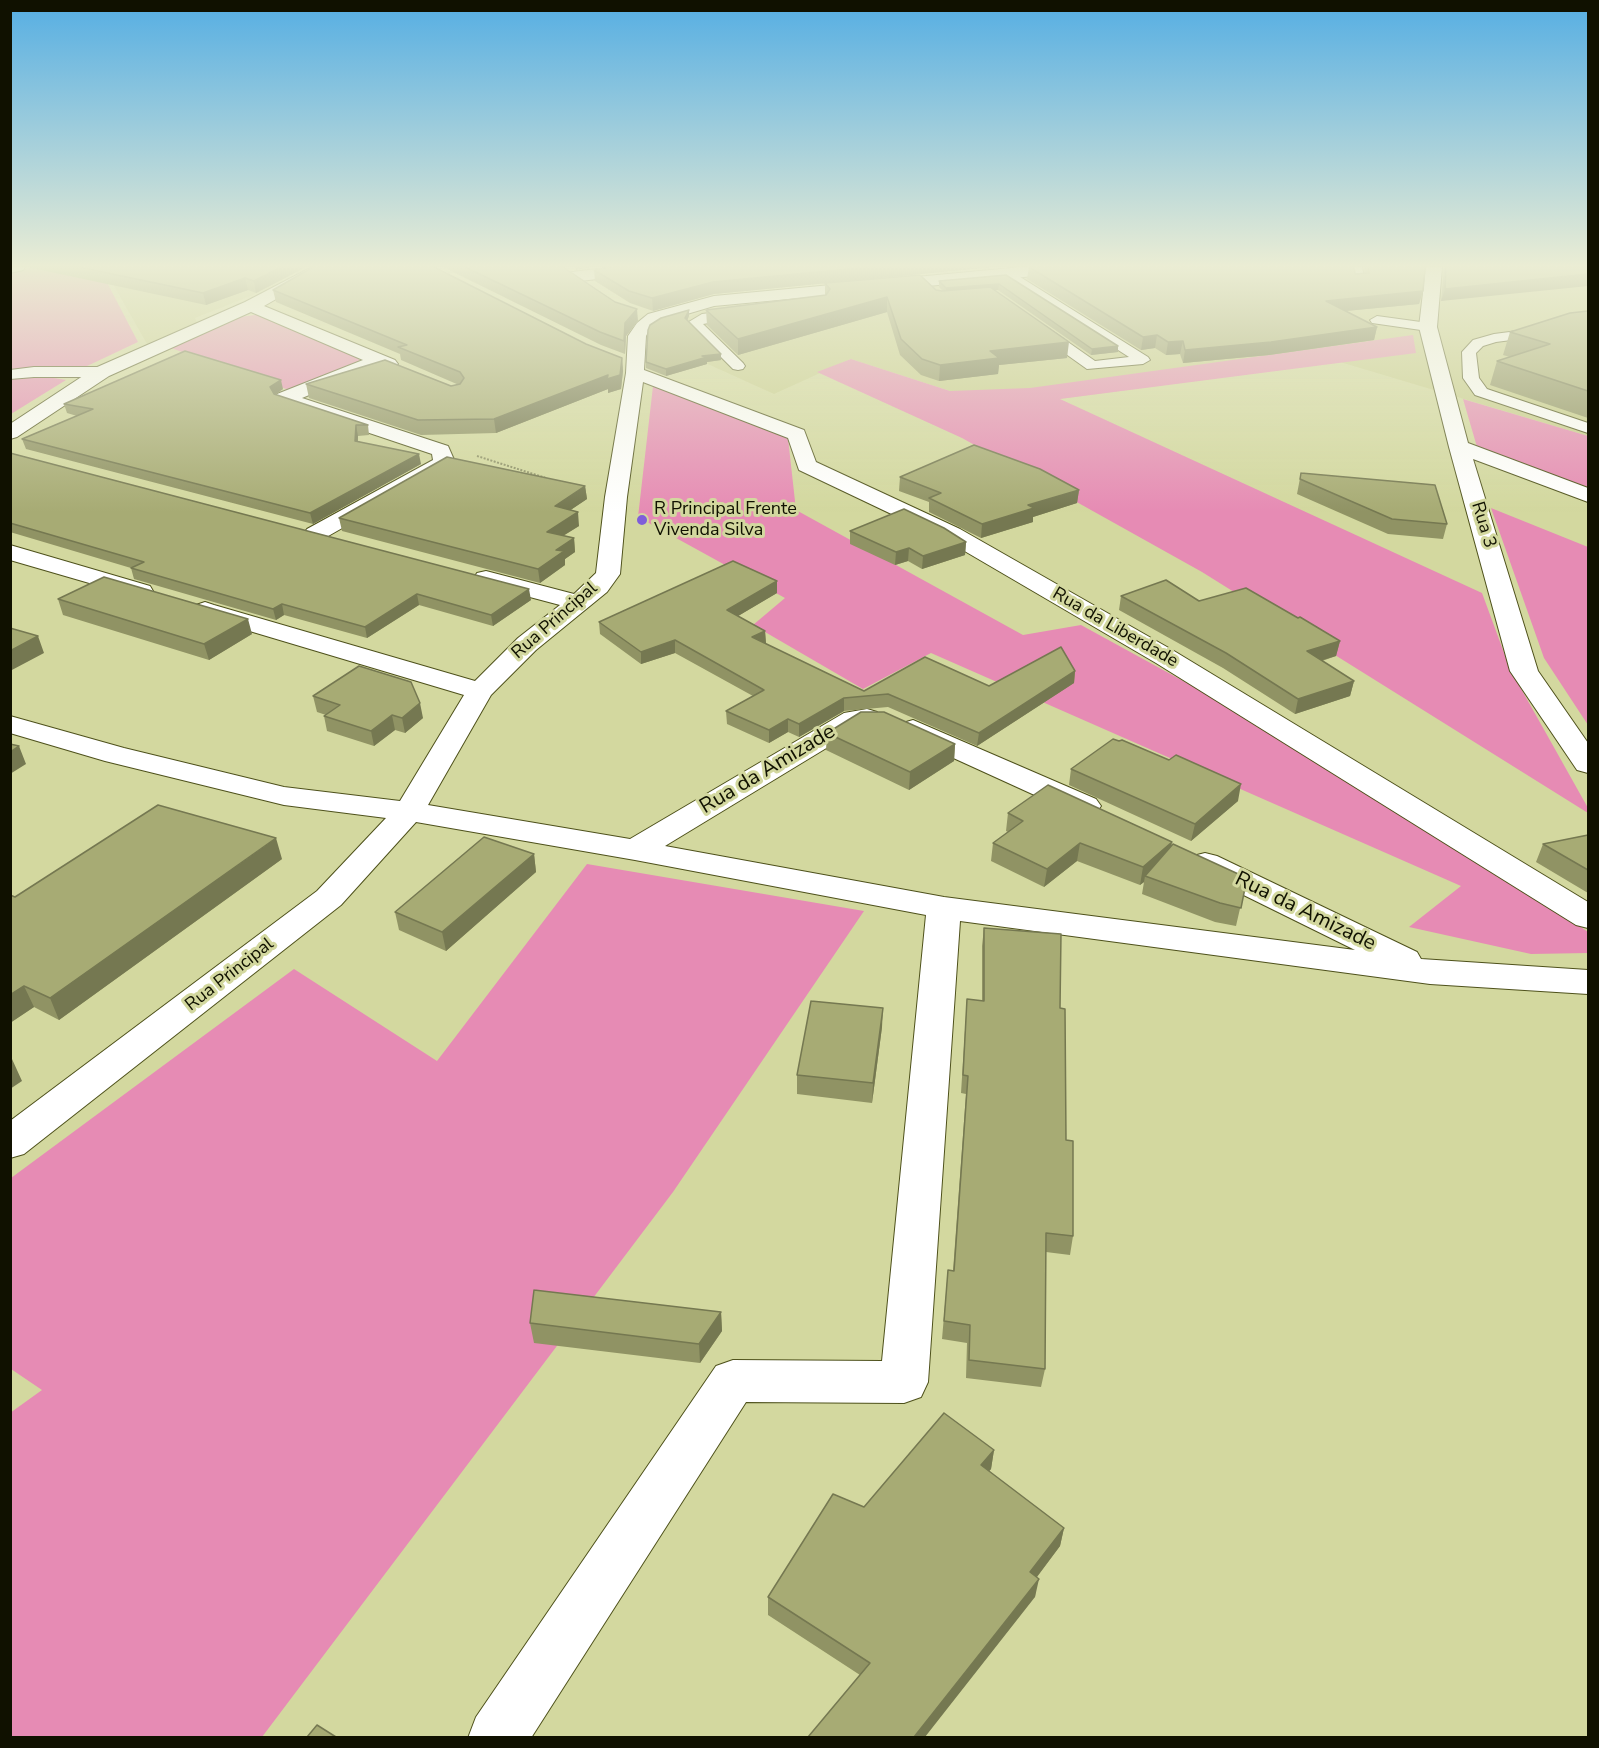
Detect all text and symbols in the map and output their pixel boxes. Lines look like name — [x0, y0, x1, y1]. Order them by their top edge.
place label: R Principal Frente Vivenda Silva — [654, 499, 797, 542]
street label: Rua 3 — [1466, 499, 1500, 551]
marker: R Principal Frente Vivenda Silva — [635, 513, 649, 527]
street label: Rua Principal — [508, 578, 602, 664]
street label: Rua da Liberdade — [1048, 583, 1182, 673]
street label: Rua da Amizade — [696, 720, 840, 820]
street label: Rua da Amizade — [1231, 867, 1379, 957]
street label: Rua Principal — [181, 934, 279, 1016]

